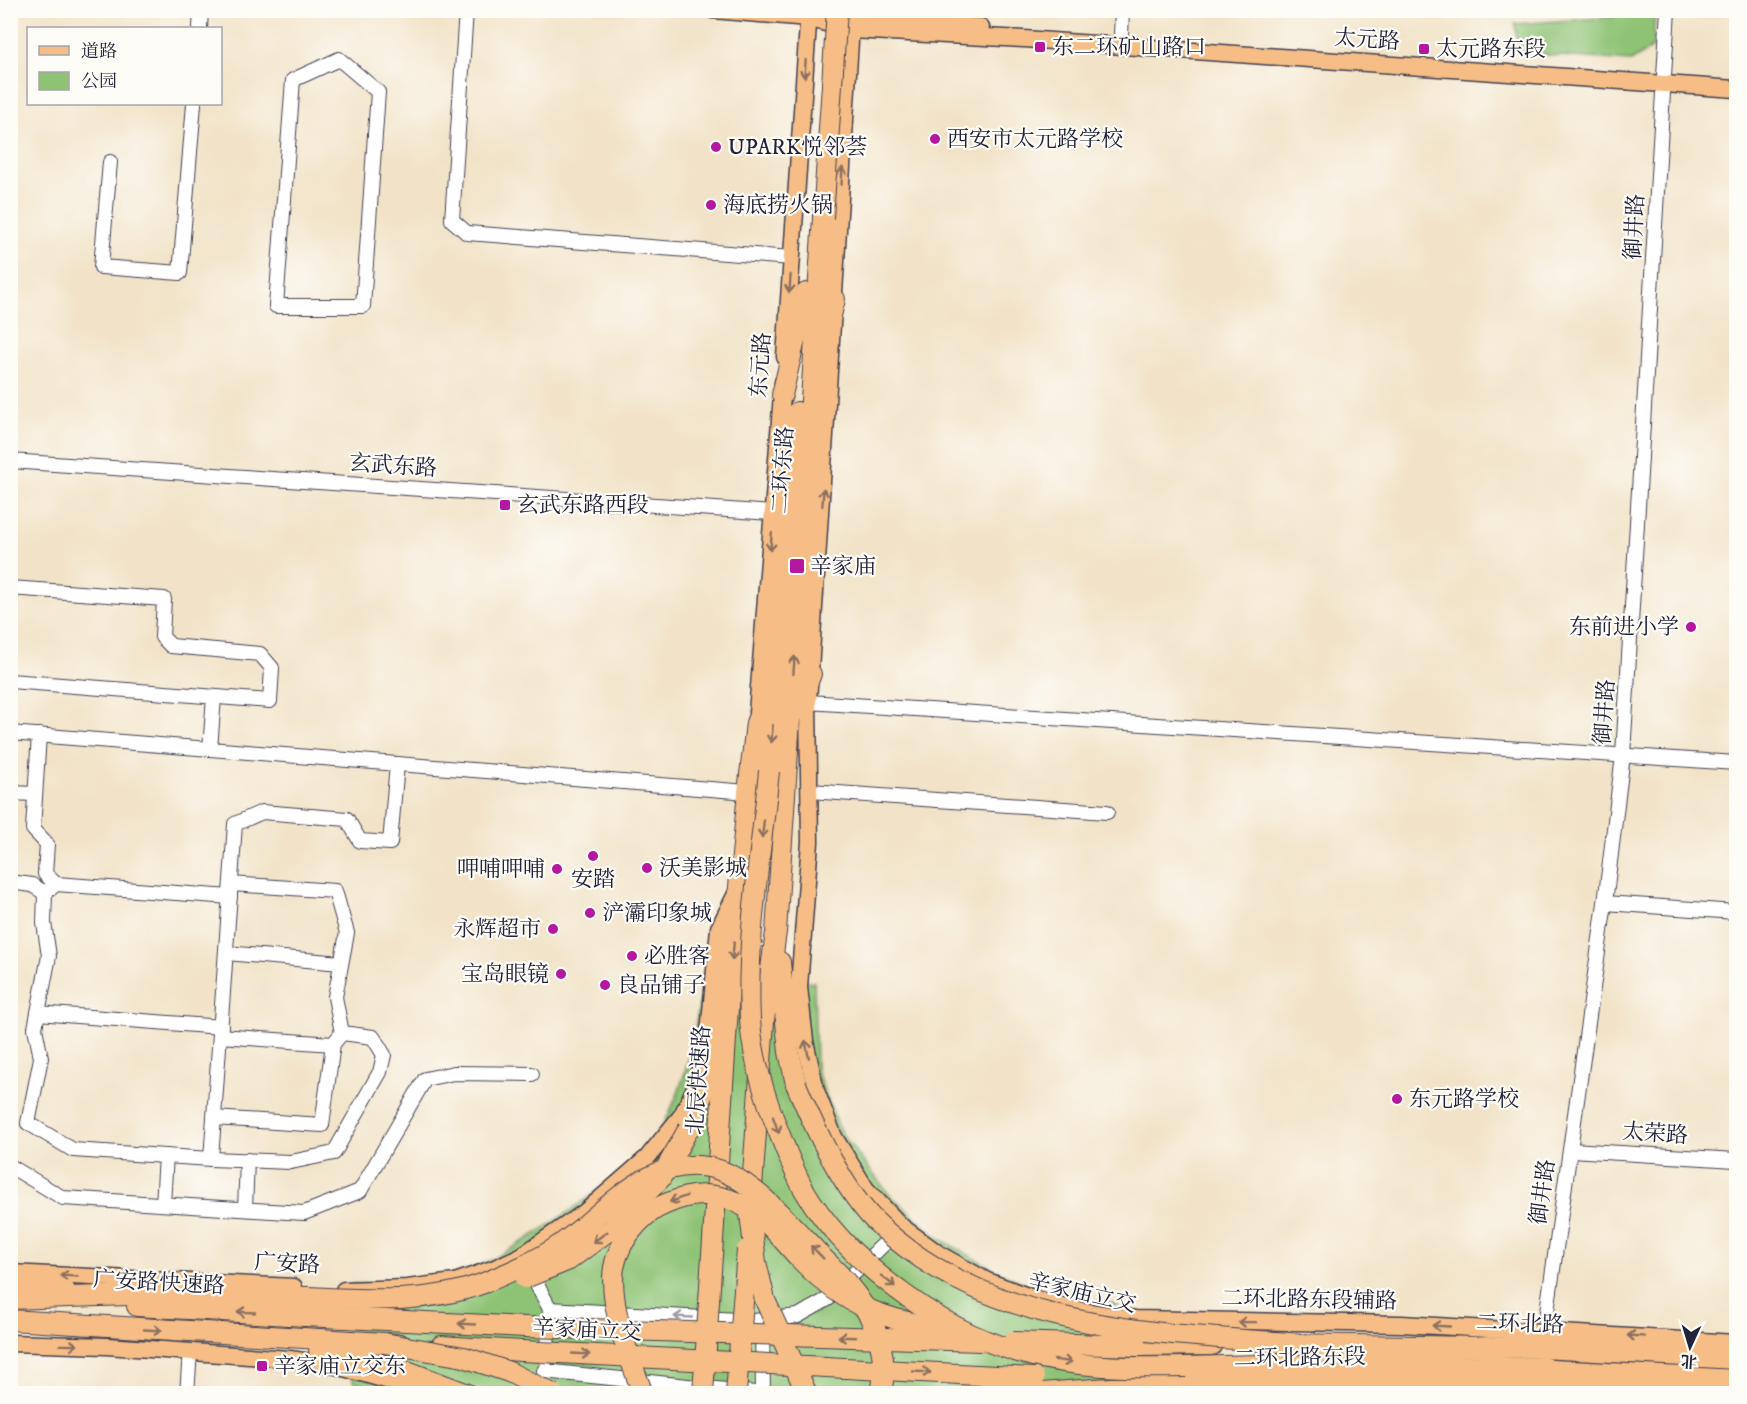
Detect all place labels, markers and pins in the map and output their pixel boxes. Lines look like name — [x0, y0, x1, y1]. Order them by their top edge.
place label: 东二环矿山路口 — [1052, 34, 1206, 61]
place label: 太元路东段 — [1436, 36, 1546, 63]
marker: 东二环矿山路口 — [1033, 40, 1047, 54]
marker: 太元路东段 — [1417, 42, 1431, 56]
place label: 西安市太元路学校 — [947, 126, 1123, 153]
marker: 西安市太元路学校 — [928, 132, 942, 146]
place label: UPARK悦邻荟 — [728, 134, 867, 161]
marker: UPARK悦邻荟 — [709, 140, 723, 154]
place label: 海底捞火锅 — [723, 192, 833, 219]
marker: 海底捞火锅 — [704, 198, 718, 212]
place label: 玄武东路西段 — [517, 492, 649, 519]
marker: 玄武东路西段 — [498, 498, 512, 512]
place label: 辛家庙 — [810, 553, 876, 580]
marker: 辛家庙 — [788, 557, 806, 575]
place label: 东前进小学 — [1569, 614, 1679, 641]
marker: 东前进小学 — [1684, 620, 1698, 634]
marker: 安踏 — [586, 849, 600, 863]
place label: 沃美影城 — [659, 855, 747, 882]
place label: 呷哺呷哺 — [457, 856, 545, 883]
marker: 沃美影城 — [640, 861, 654, 875]
marker: 呷哺呷哺 — [550, 862, 564, 876]
place label: 安踏 — [571, 866, 615, 893]
place label: 浐灞印象城 — [602, 900, 712, 927]
marker: 浐灞印象城 — [583, 906, 597, 920]
place label: 永辉超市 — [453, 916, 541, 943]
marker: 永辉超市 — [546, 922, 560, 936]
place label: 必胜客 — [644, 943, 710, 970]
marker: 必胜客 — [625, 949, 639, 963]
place label: 宝岛眼镜 — [461, 961, 549, 988]
marker: 宝岛眼镜 — [554, 967, 568, 981]
place label: 良品铺子 — [617, 972, 705, 999]
marker: 良品铺子 — [598, 978, 612, 992]
place label: 东元路学校 — [1409, 1086, 1519, 1113]
marker: 东元路学校 — [1390, 1092, 1404, 1106]
place label: 辛家庙立交东 — [274, 1353, 406, 1380]
marker: 辛家庙立交东 — [255, 1359, 269, 1373]

